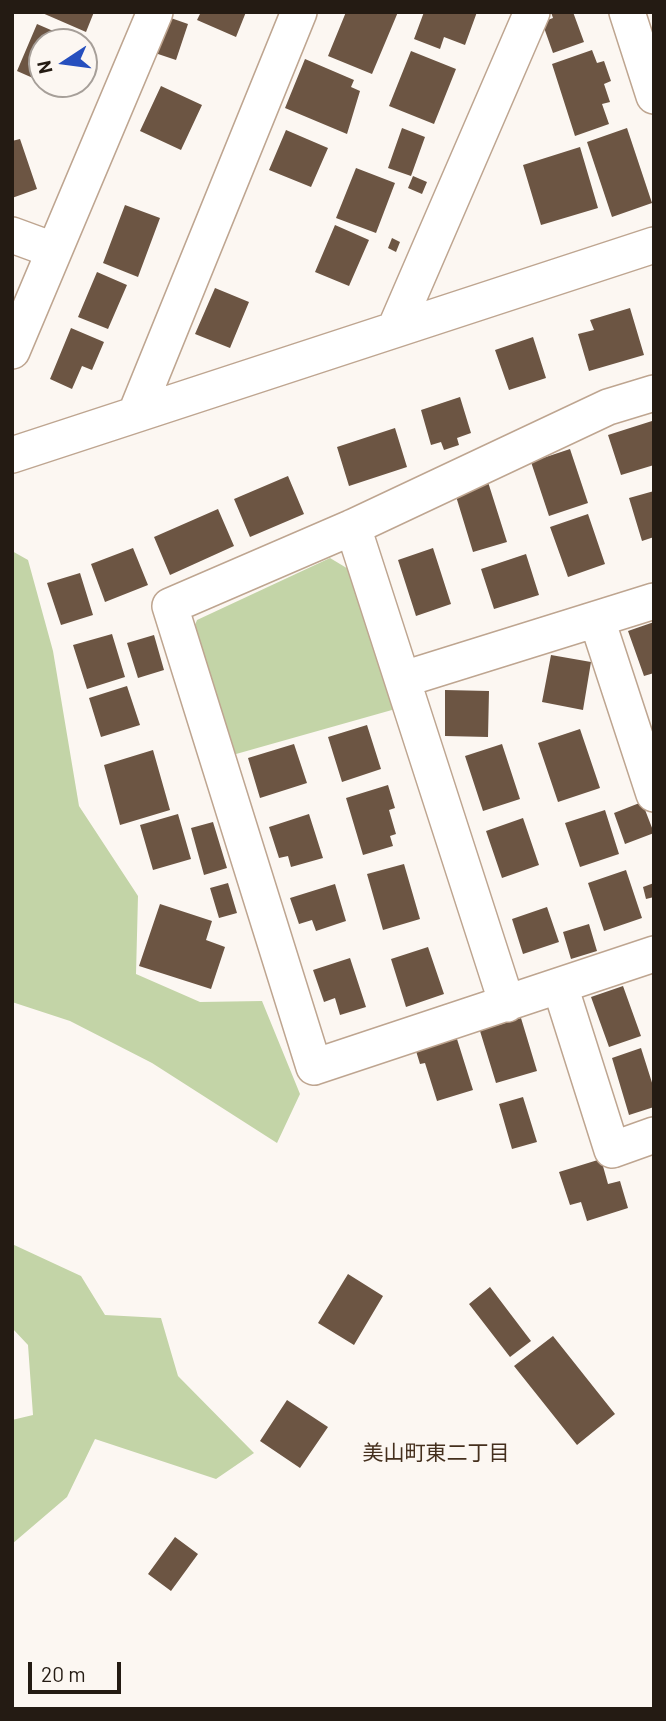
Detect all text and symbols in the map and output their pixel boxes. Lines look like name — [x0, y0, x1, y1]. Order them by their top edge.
north arrow — [28, 28, 98, 98]
text: N — [31, 59, 57, 76]
district label: 美山町東二丁目 — [363, 1440, 509, 1466]
scale bar — [32, 1648, 124, 1692]
text: 20 m — [41, 1661, 86, 1686]

